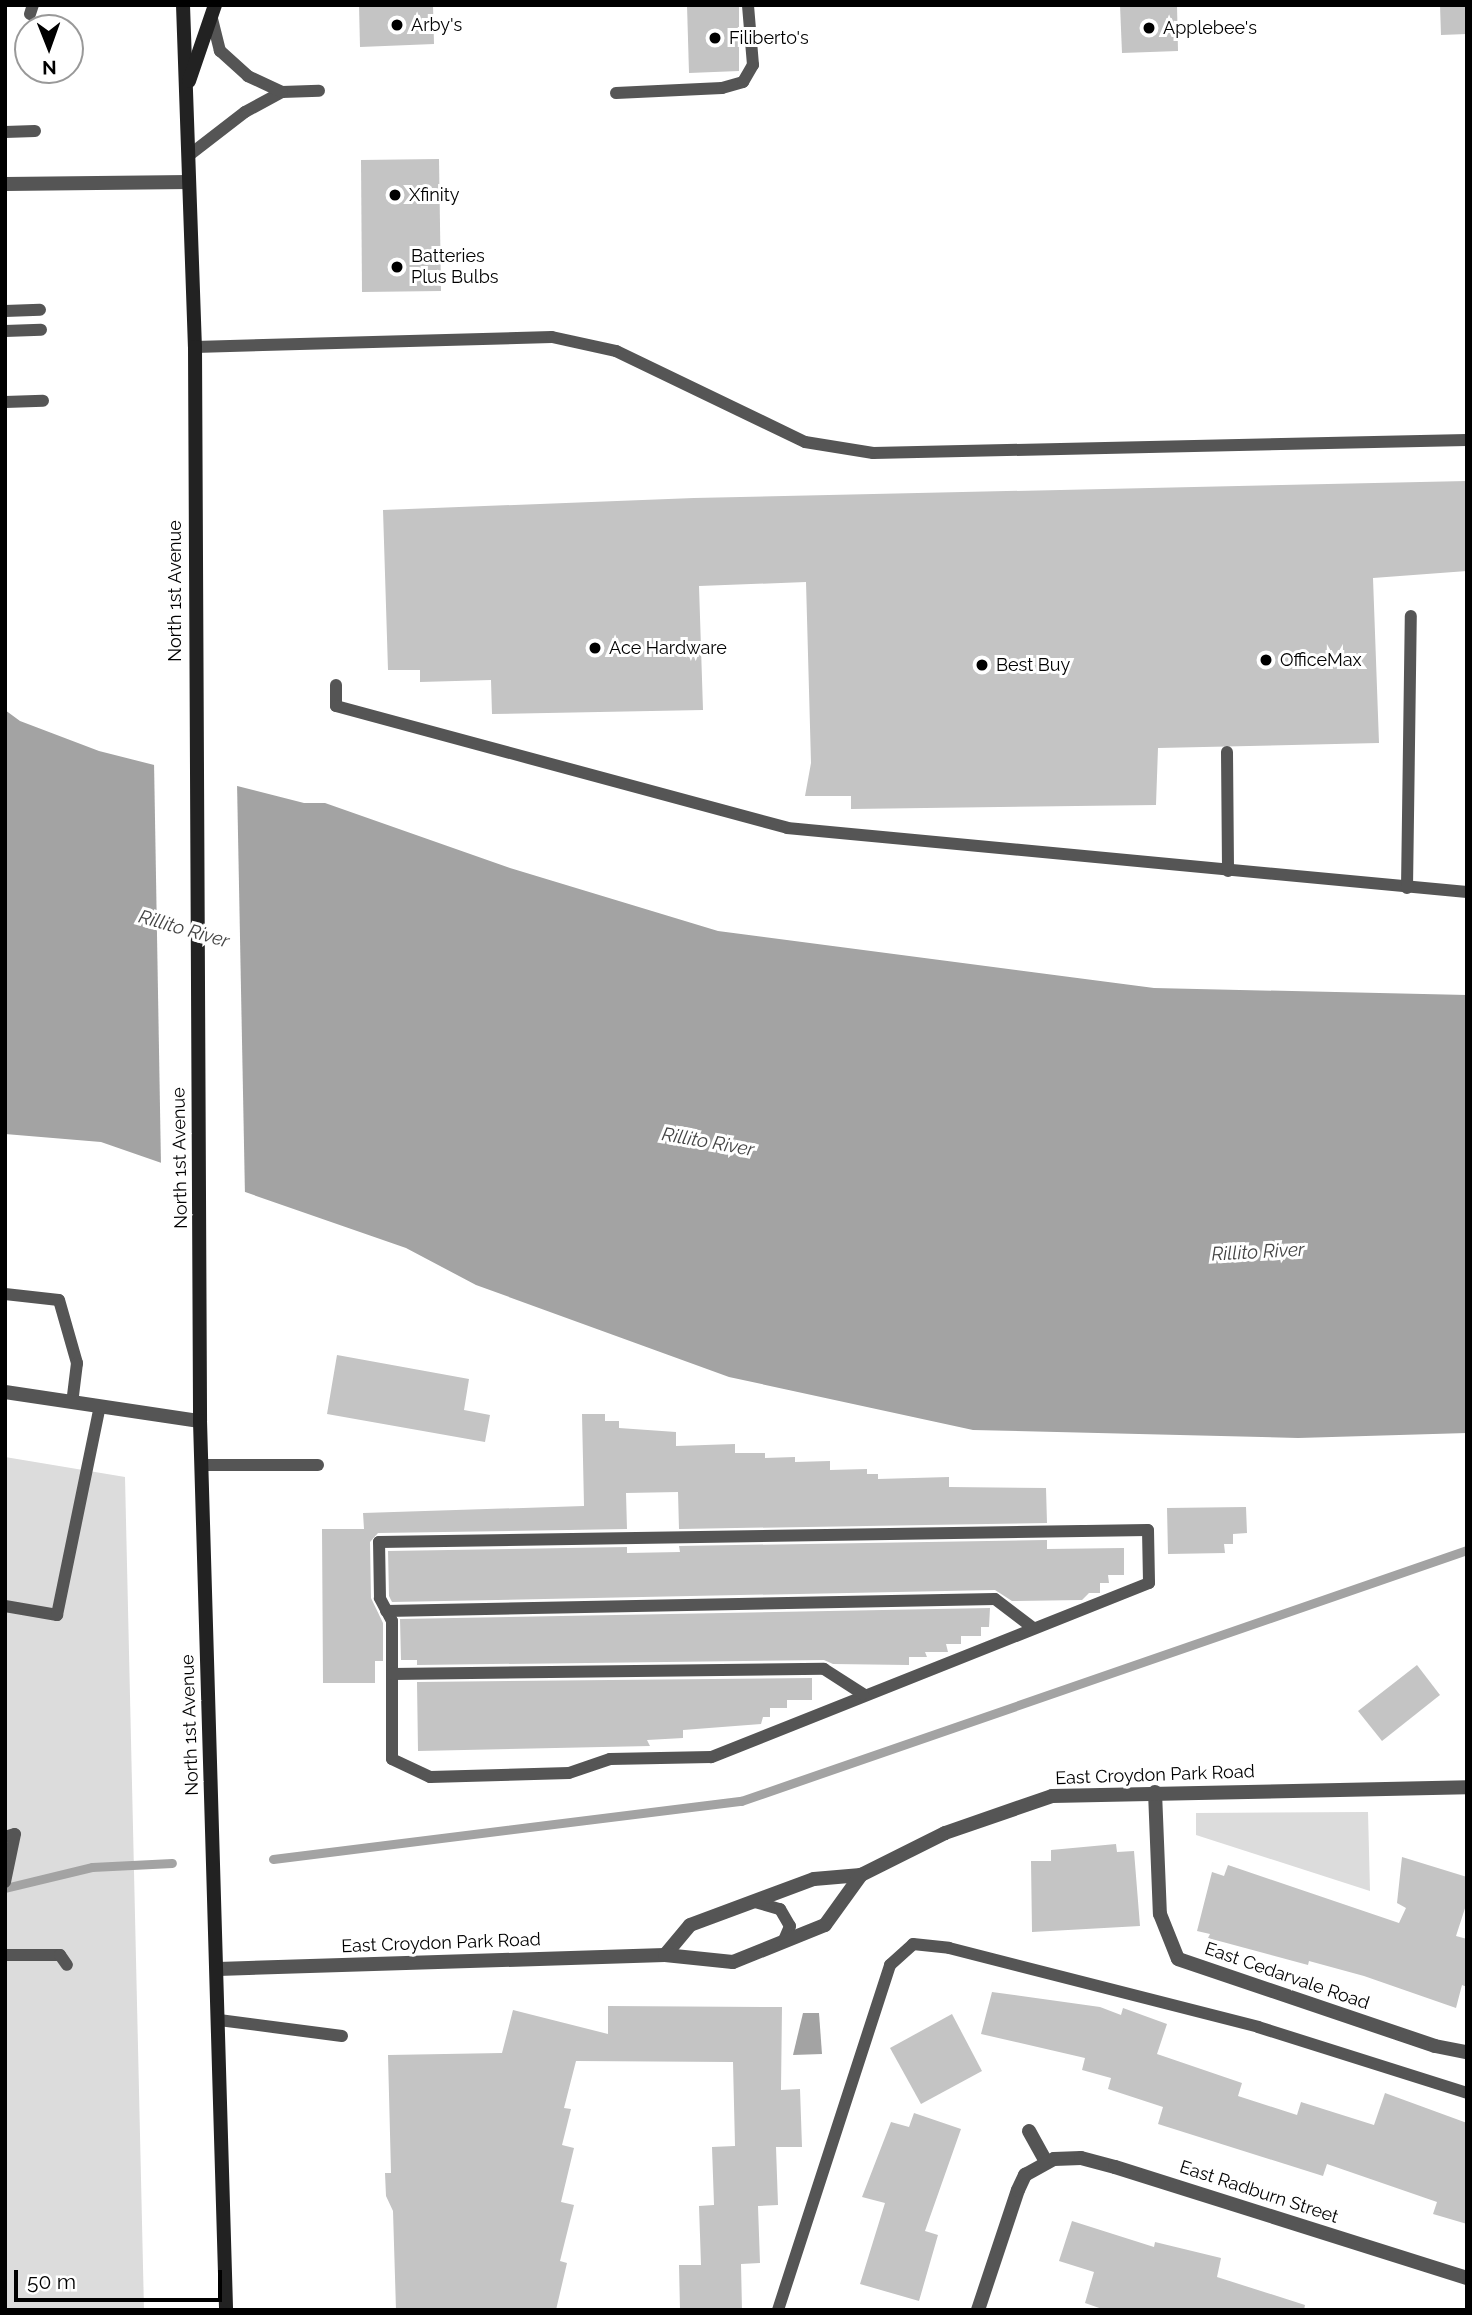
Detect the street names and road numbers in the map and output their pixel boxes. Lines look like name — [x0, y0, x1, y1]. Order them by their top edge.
street label: North 1st Avenue — [164, 520, 186, 662]
street label: North 1st Avenue — [168, 1087, 192, 1229]
street label: North 1st Avenue — [177, 1654, 203, 1796]
street label: East Croydon Park Road — [1055, 1761, 1255, 1789]
street label: East Croydon Park Road — [341, 1929, 541, 1957]
street label: East Cedarvale Road — [1202, 1938, 1372, 2014]
street label: East Radburn Street — [1177, 2156, 1341, 2228]

